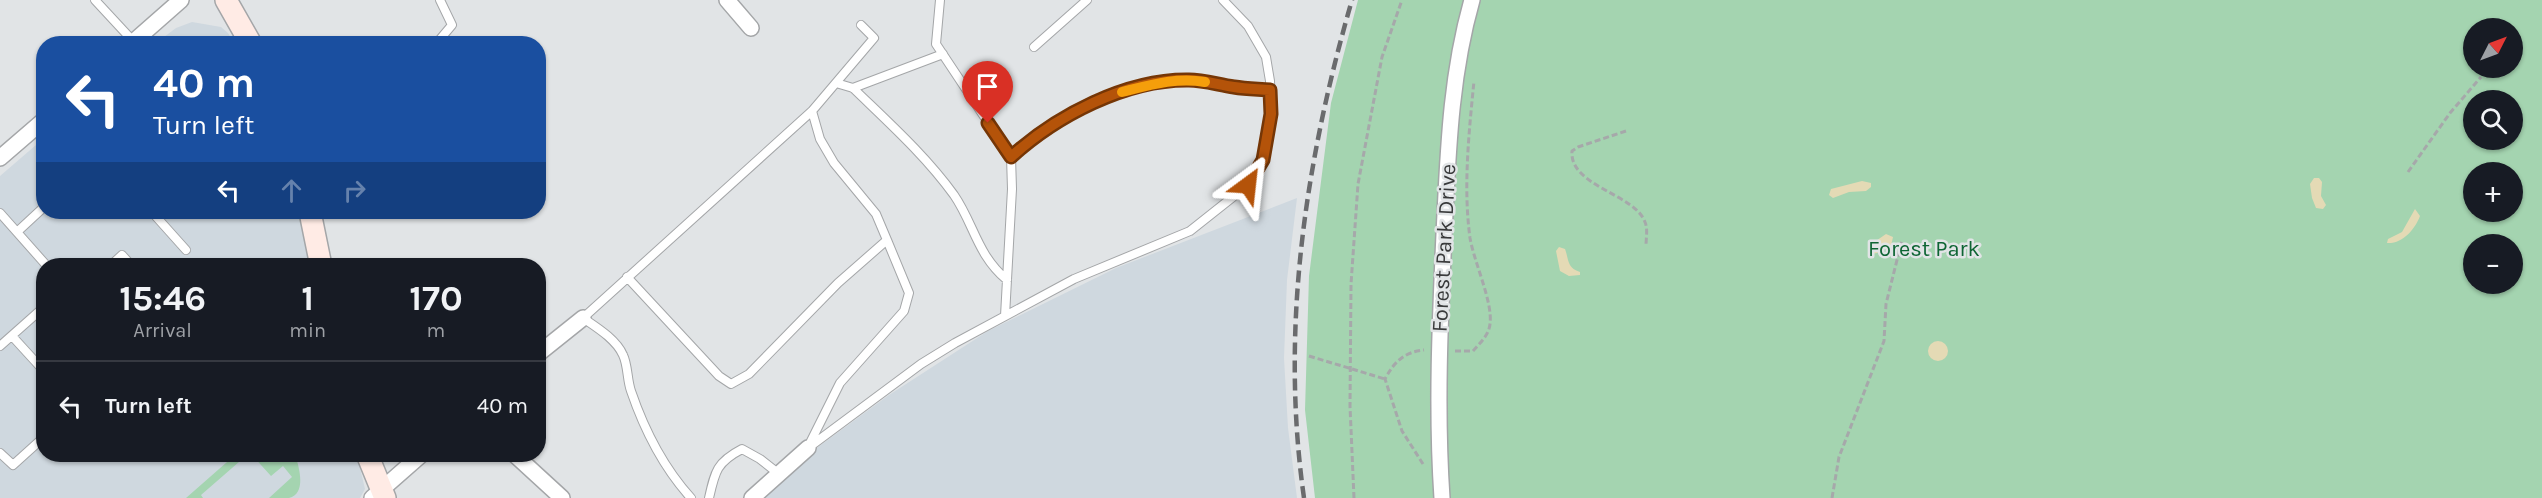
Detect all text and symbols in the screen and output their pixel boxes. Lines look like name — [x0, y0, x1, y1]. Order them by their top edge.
north arrow — [2463, 18, 2523, 78]
map controls — [2463, 18, 2523, 294]
text: 40 m — [153, 58, 255, 108]
icon: left — [54, 60, 132, 138]
pin — [962, 61, 1013, 123]
icon: arrive — [971, 70, 1004, 103]
button: search — [2463, 90, 2523, 150]
text: Turn left — [153, 109, 254, 141]
position arrow — [1216, 153, 1280, 217]
button: + — [2463, 162, 2523, 222]
street label: Forest Park Drive — [1427, 163, 1461, 333]
icon: left — [212, 174, 245, 207]
icon: ahead — [275, 174, 308, 207]
icon: right — [338, 174, 371, 207]
button: − — [2463, 234, 2523, 294]
park label: Forest Park — [1868, 236, 1980, 262]
text: 15:46 — [119, 277, 206, 319]
text: 1 — [301, 277, 314, 319]
text: 170 — [409, 277, 463, 319]
text: Arrival — [133, 319, 192, 342]
text: min — [289, 319, 326, 342]
text: m — [427, 319, 445, 342]
icon: left — [54, 390, 87, 423]
text: Turn left — [105, 393, 192, 419]
text: 40 m — [477, 393, 528, 419]

